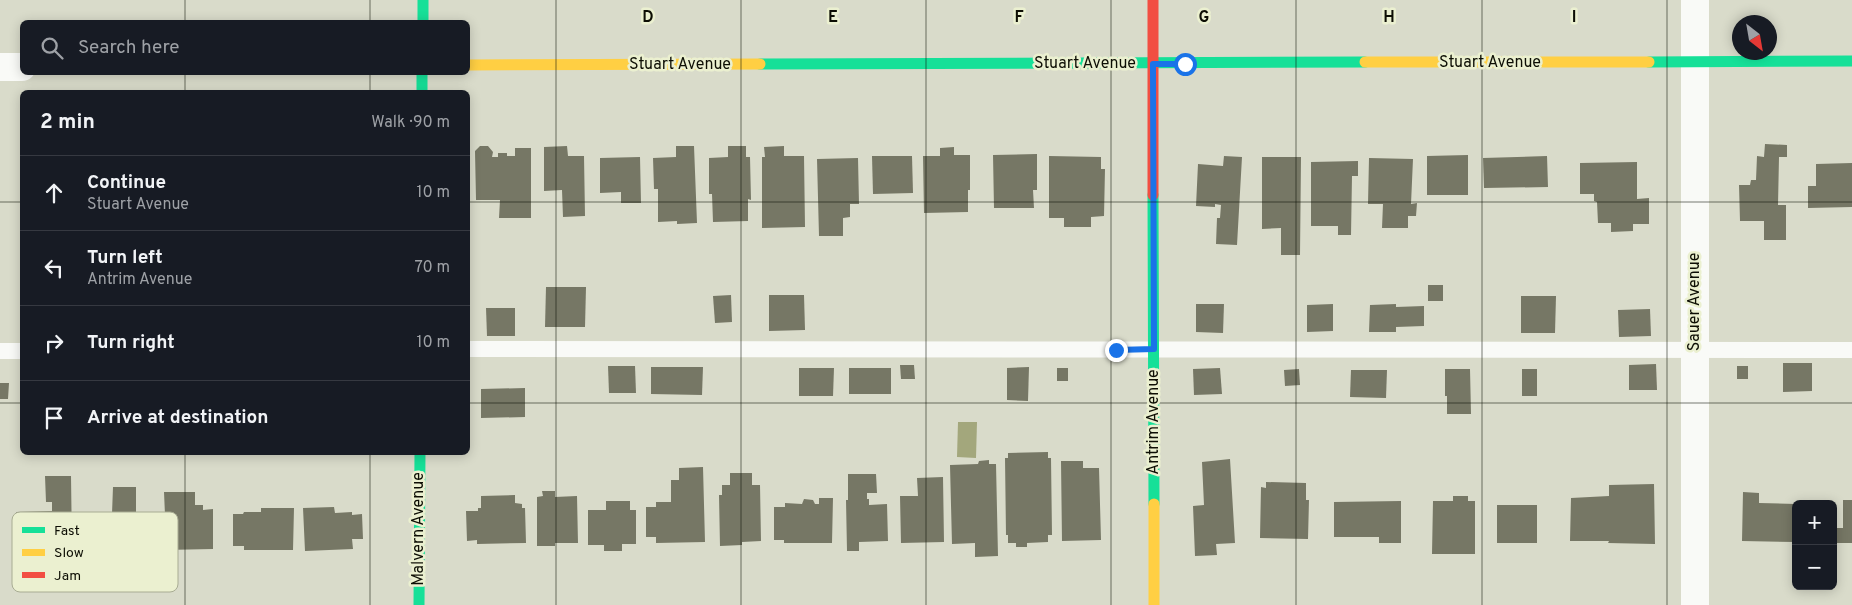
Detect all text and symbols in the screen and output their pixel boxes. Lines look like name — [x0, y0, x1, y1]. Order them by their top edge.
text: D — [642, 8, 654, 28]
text: E — [828, 8, 838, 28]
text: F — [1014, 8, 1024, 28]
text: G — [1199, 8, 1209, 28]
text: H — [1383, 8, 1395, 28]
text: I — [1572, 8, 1576, 28]
north arrow — [1732, 15, 1777, 60]
search box — [20, 20, 470, 75]
icon: search — [38, 34, 66, 62]
text: Search here — [78, 36, 180, 60]
route start — [1174, 53, 1197, 76]
street label: Stuart Avenue — [1439, 53, 1541, 73]
street label: Stuart Avenue — [1034, 54, 1136, 74]
street label: Stuart Avenue — [629, 55, 731, 75]
text: 2 min — [40, 109, 95, 136]
text: Walk · 90 m — [371, 113, 450, 133]
text: Continue — [87, 171, 166, 195]
icon: ahead — [40, 179, 68, 207]
text: 10 m — [416, 183, 450, 203]
text: Stuart Avenue — [87, 195, 189, 215]
text: Turn left — [87, 246, 163, 270]
street label: Sauer Avenue — [1685, 253, 1705, 351]
icon: left — [40, 254, 68, 282]
text: 70 m — [415, 258, 450, 278]
text: Antrim Avenue — [87, 270, 192, 290]
icon: right — [40, 329, 68, 357]
text: Turn right — [87, 331, 175, 355]
text: 10 m — [416, 333, 450, 353]
route end — [1105, 339, 1128, 362]
street label: Antrim Avenue — [1144, 369, 1164, 475]
icon: arrive — [40, 404, 68, 432]
text: Arrive at destination — [87, 406, 268, 430]
street label: Malvern Avenue — [409, 472, 429, 586]
map controls — [1792, 500, 1837, 590]
button: + — [1792, 500, 1837, 545]
legend — [12, 512, 178, 592]
text: Fast — [54, 523, 80, 540]
text: Slow — [54, 545, 84, 562]
button: − — [1792, 545, 1837, 590]
text: Jam — [54, 568, 81, 585]

